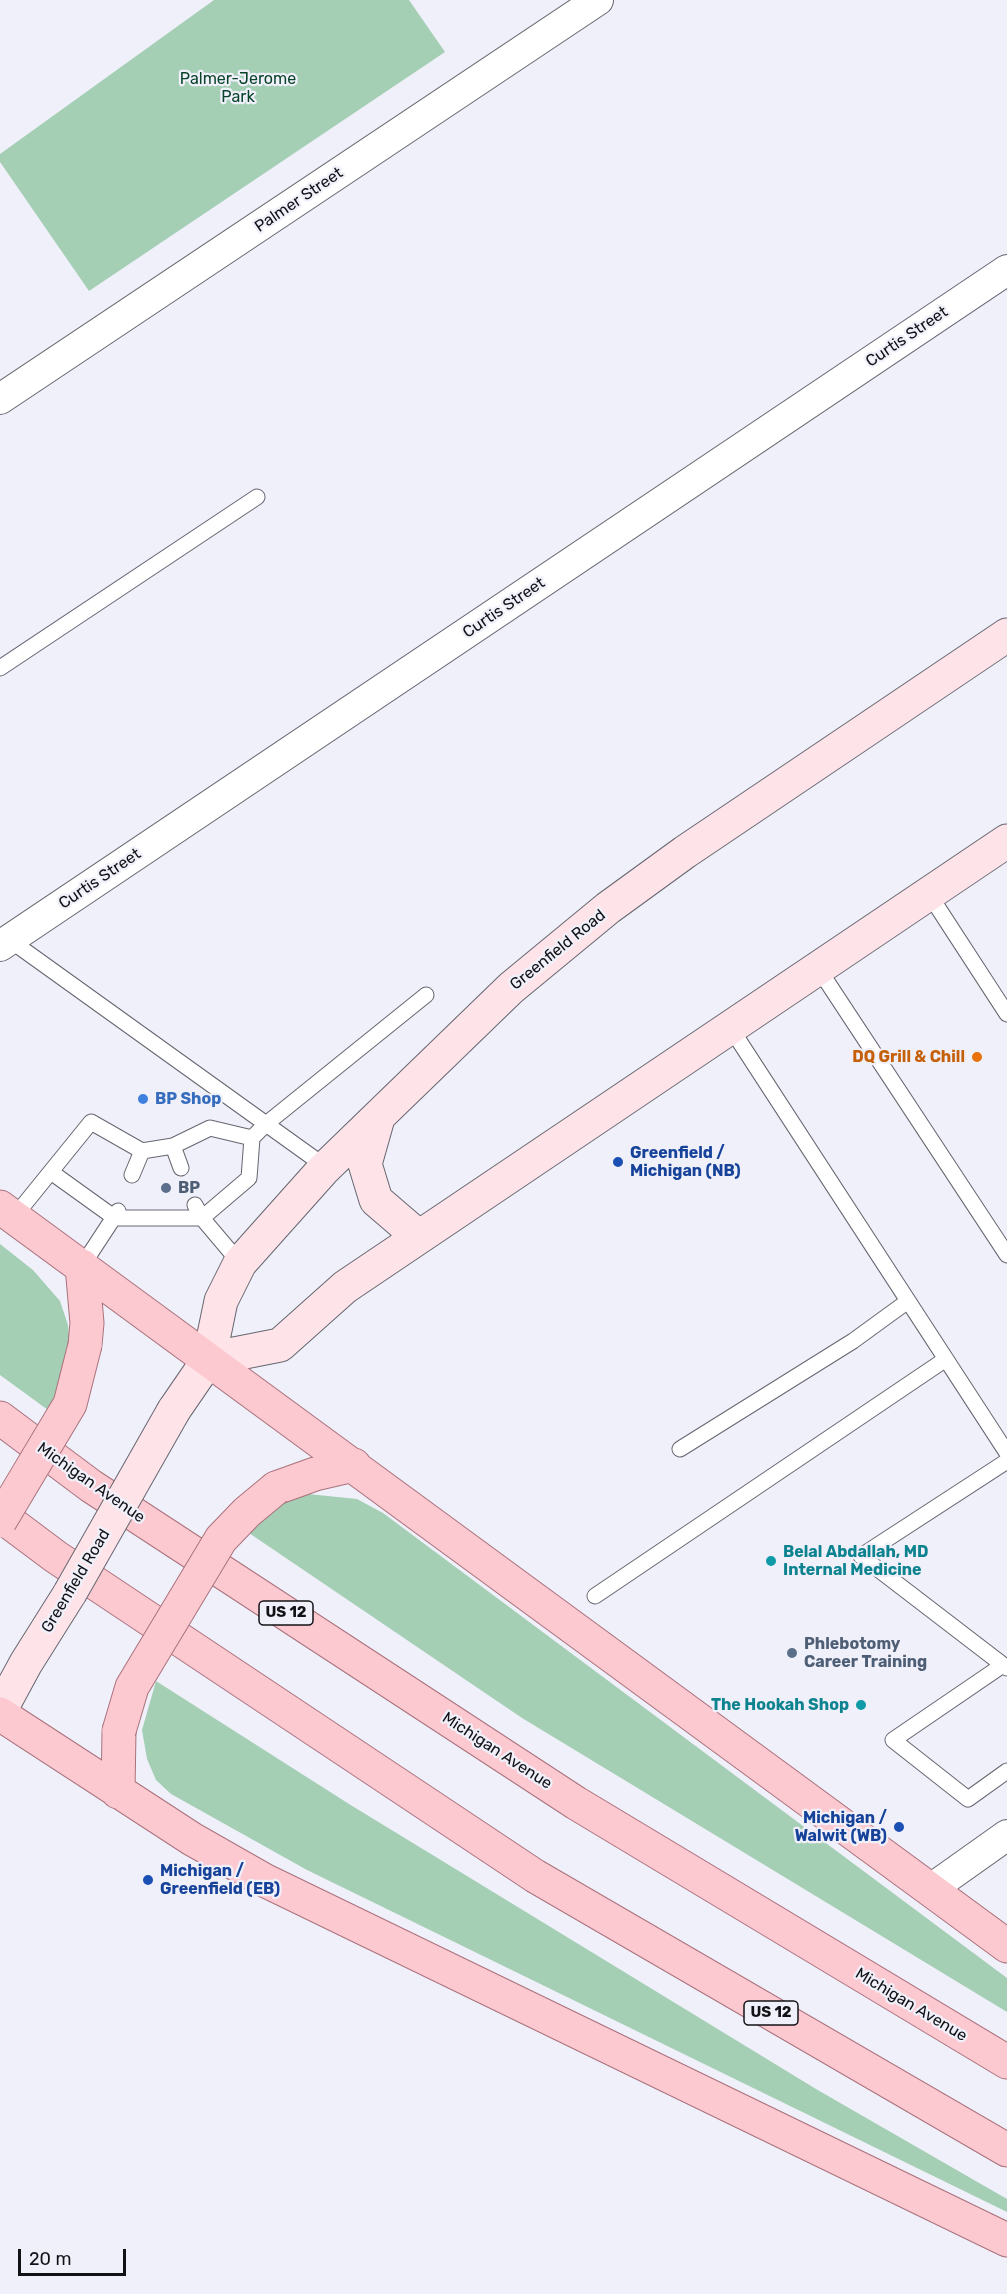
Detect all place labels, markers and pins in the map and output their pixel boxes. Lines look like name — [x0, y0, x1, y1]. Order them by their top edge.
place label: DQ Grill & Chill — [852, 1047, 965, 1067]
marker: DQ Grill & Chill — [970, 1050, 984, 1064]
place label: BP Shop — [155, 1089, 221, 1109]
marker: BP Shop — [136, 1092, 150, 1106]
place label: Greenfield / Michigan (NB) — [630, 1143, 741, 1181]
marker: Greenfield / Michigan (NB) — [611, 1155, 625, 1169]
place label: BP — [178, 1178, 200, 1198]
marker: BP — [159, 1181, 173, 1195]
place label: Belal Abdallah, MD Internal Medicine — [783, 1542, 928, 1580]
marker: Belal Abdallah, MD Internal Medicine — [764, 1554, 778, 1568]
place label: Phlebotomy Career Training — [804, 1634, 927, 1672]
marker: Phlebotomy Career Training — [785, 1646, 799, 1660]
place label: The Hookah Shop — [711, 1695, 849, 1715]
marker: The Hookah Shop — [854, 1698, 868, 1712]
place label: Michigan / Walwit (WB) — [795, 1808, 887, 1846]
marker: Michigan / Walwit (WB) — [892, 1820, 906, 1834]
place label: Michigan / Greenfield (EB) — [160, 1861, 280, 1899]
marker: Michigan / Greenfield (EB) — [141, 1873, 155, 1887]

